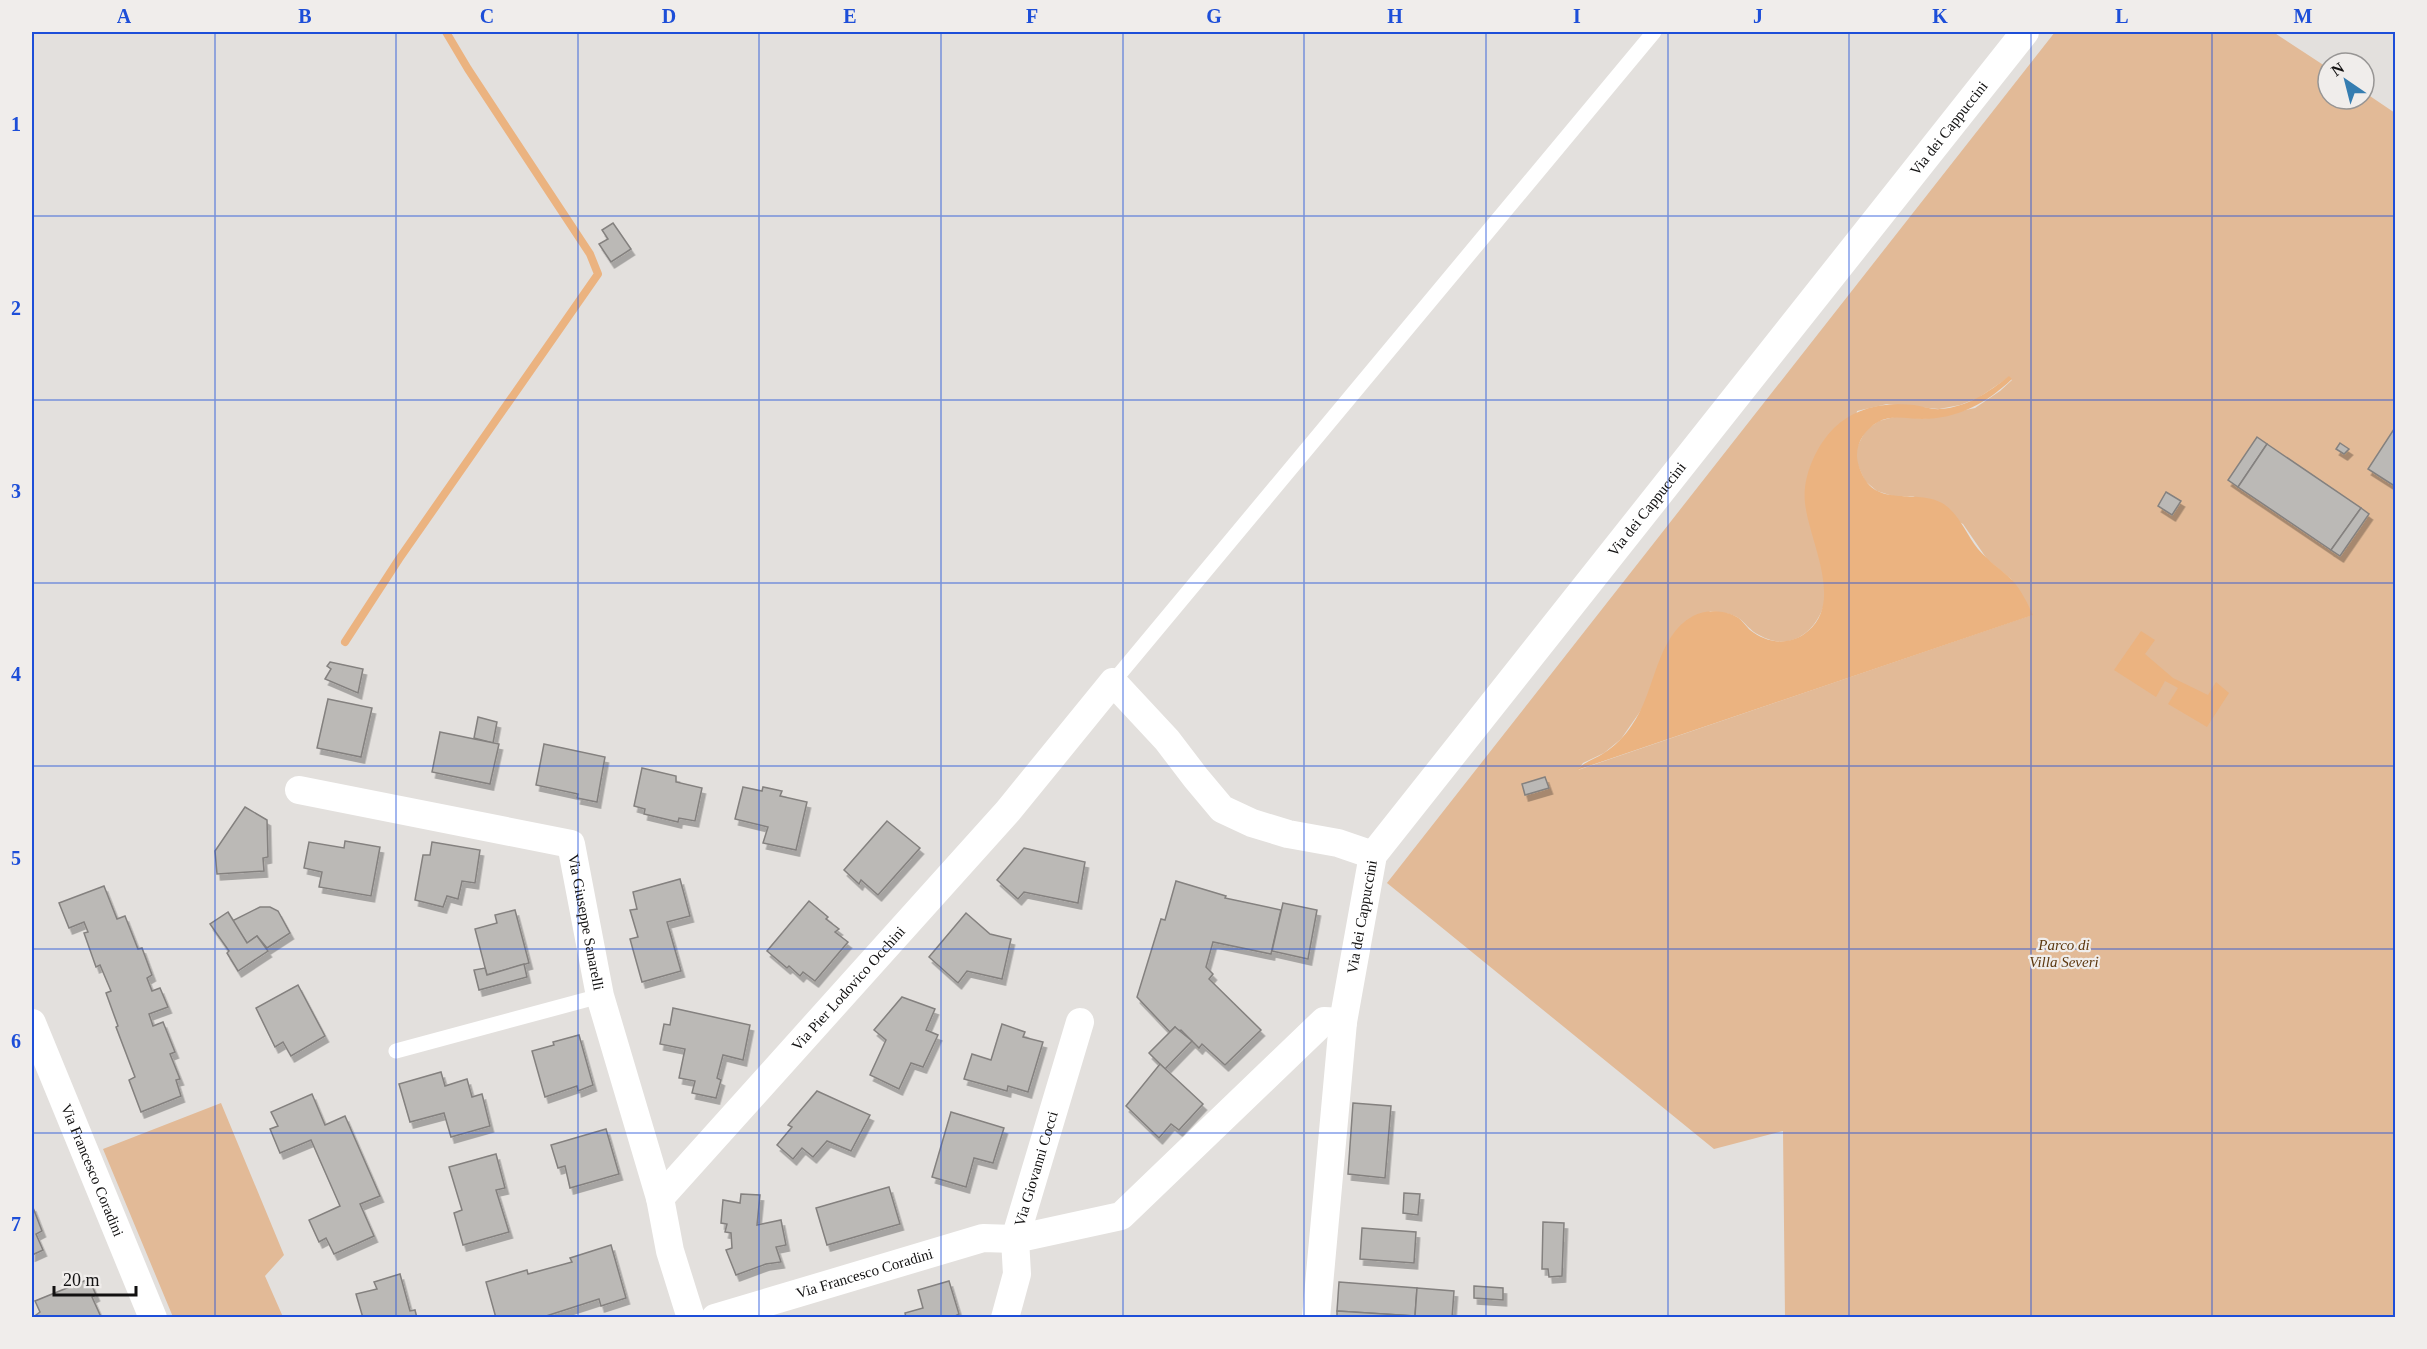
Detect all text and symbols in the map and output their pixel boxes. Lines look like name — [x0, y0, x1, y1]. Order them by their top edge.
text: A — [117, 5, 132, 27]
text: B — [298, 5, 312, 27]
text: C — [480, 5, 494, 27]
text: D — [662, 5, 676, 27]
text: E — [843, 5, 857, 27]
text: F — [1026, 5, 1038, 27]
text: G — [1206, 5, 1222, 27]
text: H — [1387, 5, 1403, 27]
text: I — [1573, 5, 1581, 27]
text: J — [1753, 5, 1763, 27]
text: K — [1932, 5, 1948, 27]
text: L — [2115, 5, 2129, 27]
text: M — [2294, 5, 2313, 27]
north arrow — [2316, 51, 2376, 111]
text: N — [2328, 59, 2348, 79]
street label: Via dei Cappuccini — [1907, 78, 1991, 178]
text: 1 — [11, 113, 21, 135]
text: 2 — [11, 297, 21, 319]
street label: Via dei Cappuccini — [1605, 459, 1689, 559]
text: 3 — [11, 480, 21, 502]
text: 4 — [11, 663, 21, 685]
text: 5 — [11, 847, 21, 869]
street label: Via Giuseppe Sanarelli — [565, 853, 607, 992]
street label: Via dei Cappuccini — [1344, 859, 1380, 975]
street label: Via Pier Lodovico Occhini — [789, 923, 908, 1054]
park label: Parco di Villa Severi — [2029, 937, 2099, 970]
text: 6 — [11, 1030, 21, 1052]
street label: Via Francesco Coradini — [58, 1102, 127, 1239]
street label: Via Giovanni Cocci — [1011, 1109, 1061, 1228]
text: 7 — [11, 1213, 21, 1235]
street label: Via Francesco Coradini — [794, 1245, 935, 1301]
scale bar — [54, 1259, 136, 1297]
text: 20 m — [63, 1270, 100, 1290]

